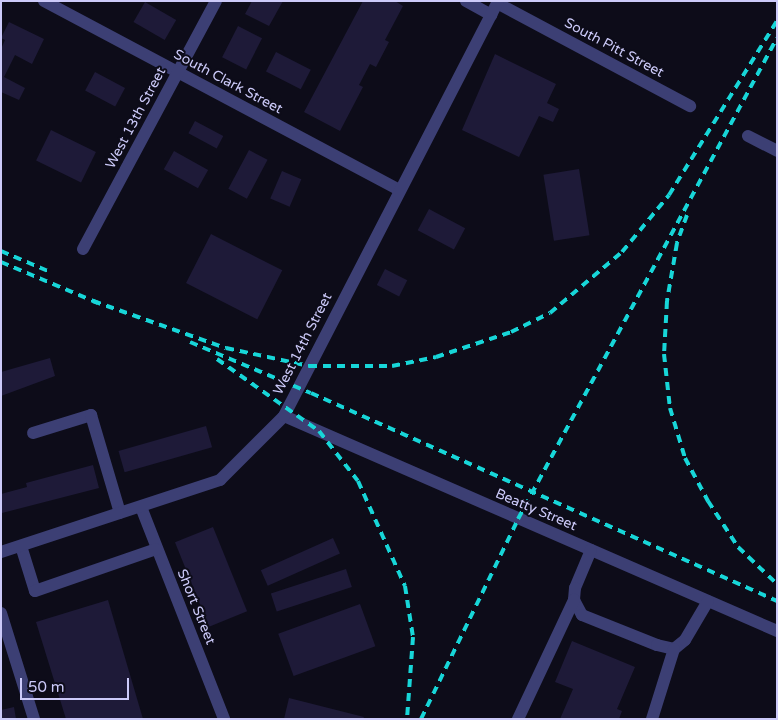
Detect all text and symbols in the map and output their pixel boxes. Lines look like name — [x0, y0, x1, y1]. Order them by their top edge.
street label: South Pitt Street — [561, 15, 667, 81]
street label: South Clark Street — [171, 46, 285, 118]
street label: West 13th Street — [102, 65, 170, 171]
street label: West 14th Street — [270, 290, 336, 398]
street label: Beatty Street — [493, 485, 579, 535]
street label: Short Street — [173, 567, 219, 647]
scale bar — [22, 668, 131, 700]
text: 50 m — [28, 678, 65, 696]

